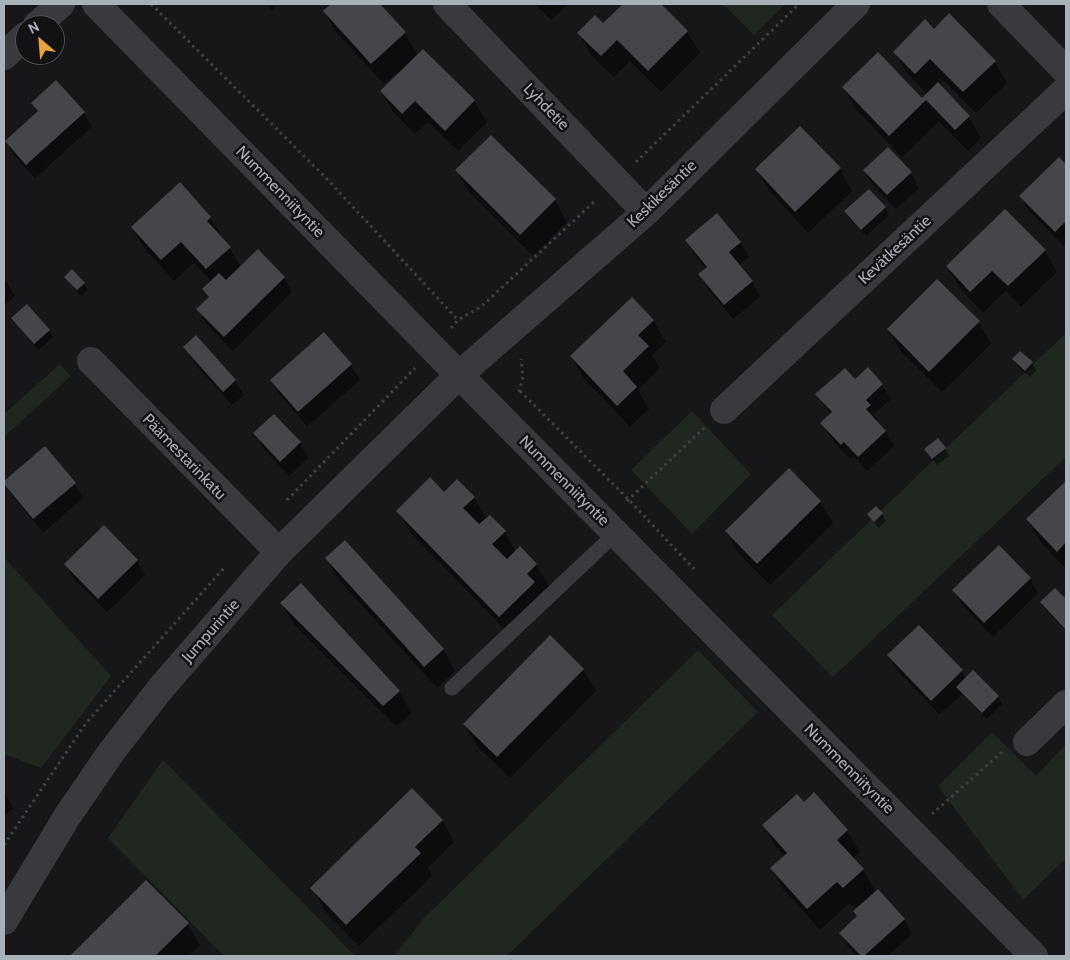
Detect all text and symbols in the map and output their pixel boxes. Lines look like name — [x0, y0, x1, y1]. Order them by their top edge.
north arrow — [15, 15, 65, 65]
text: N — [25, 17, 42, 38]
street label: Lyhdetie — [519, 80, 573, 134]
street label: Nummenniityntie — [232, 142, 328, 242]
street label: Keskikesäntie — [623, 156, 701, 232]
street label: Kevätkesäntie — [855, 211, 935, 289]
street label: Päämestarinkatu — [138, 410, 230, 504]
street label: Nummenniityntie — [515, 432, 613, 530]
street label: Jumpurintie — [178, 595, 244, 667]
street label: Nummenniityntie — [800, 720, 898, 818]

